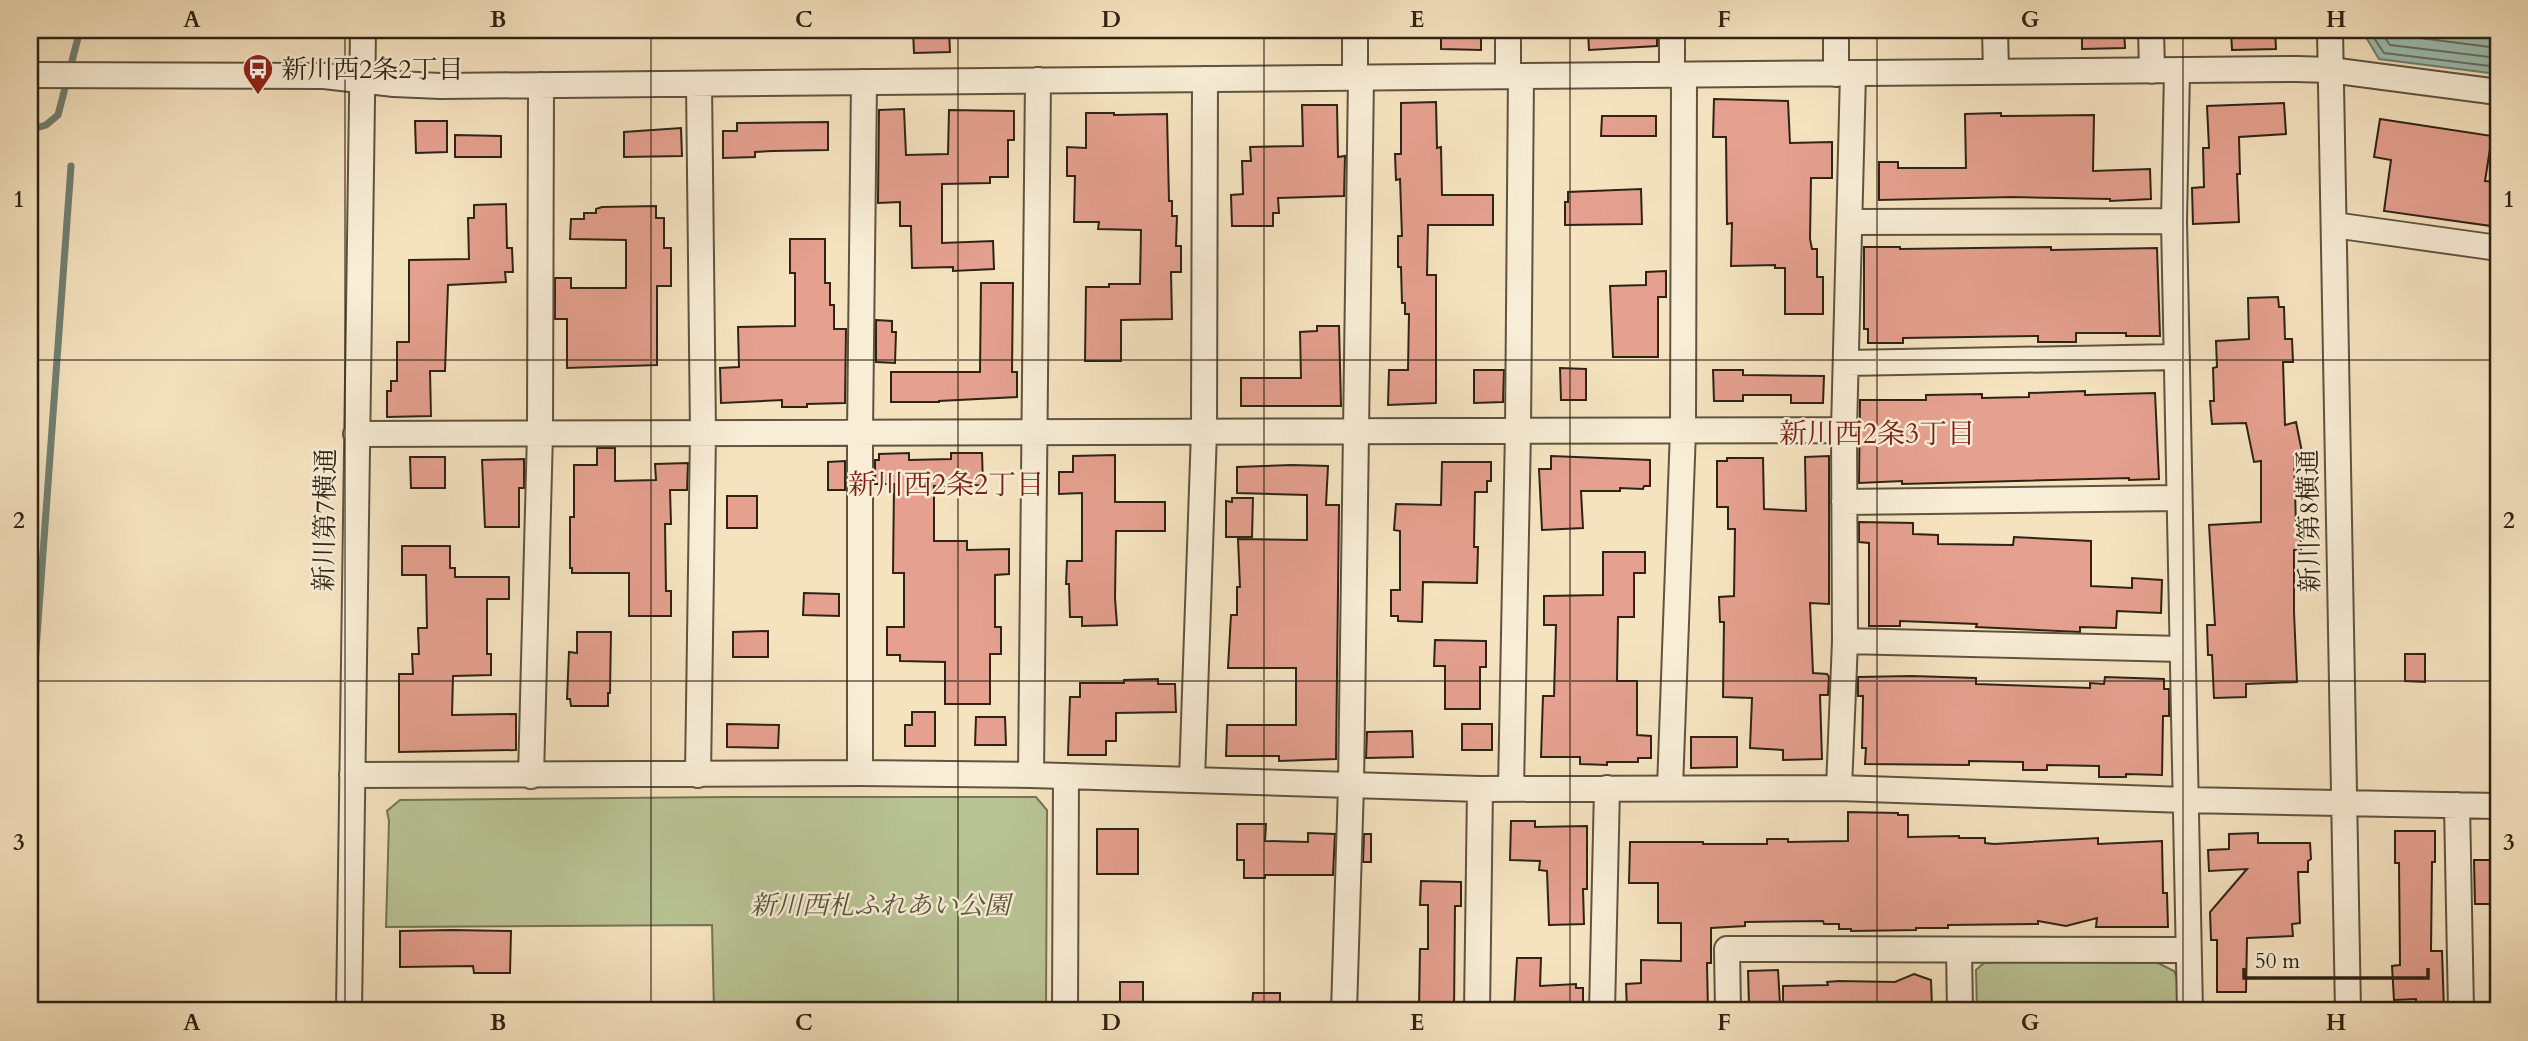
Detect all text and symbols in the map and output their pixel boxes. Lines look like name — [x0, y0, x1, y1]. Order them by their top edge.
text: A — [183, 4, 201, 35]
text: B — [490, 4, 506, 35]
text: C — [795, 4, 813, 35]
text: D — [1101, 4, 1121, 35]
text: E — [1410, 4, 1424, 35]
text: F — [1717, 4, 1731, 35]
text: G — [2021, 4, 2040, 35]
text: H — [2326, 4, 2346, 35]
bus stop icon: 新川西2条2丁目 — [241, 52, 275, 96]
place label: 新川西2条2丁目 — [281, 52, 464, 87]
text: 1 — [13, 184, 25, 215]
text: 1 — [2503, 184, 2515, 215]
district label: 新川西2条3丁目 — [1779, 415, 1975, 453]
street label: 新川第7横通 — [306, 448, 344, 592]
street label: 新川第8横通 — [2290, 449, 2328, 593]
district label: 新川西2条2丁目 — [848, 466, 1044, 504]
text: 2 — [13, 505, 25, 536]
text: 2 — [2503, 505, 2515, 536]
text: 3 — [13, 827, 25, 858]
text: 3 — [2503, 827, 2515, 858]
park label: 新川西札ふれあい公園 — [750, 888, 1014, 923]
scale bar — [2244, 936, 2428, 980]
text: 50 m — [2255, 947, 2300, 976]
text: A — [183, 1007, 201, 1038]
text: B — [490, 1007, 506, 1038]
text: C — [795, 1007, 813, 1038]
text: D — [1101, 1007, 1121, 1038]
text: E — [1410, 1007, 1424, 1038]
text: F — [1717, 1007, 1731, 1038]
text: G — [2021, 1007, 2040, 1038]
text: H — [2326, 1007, 2346, 1038]

